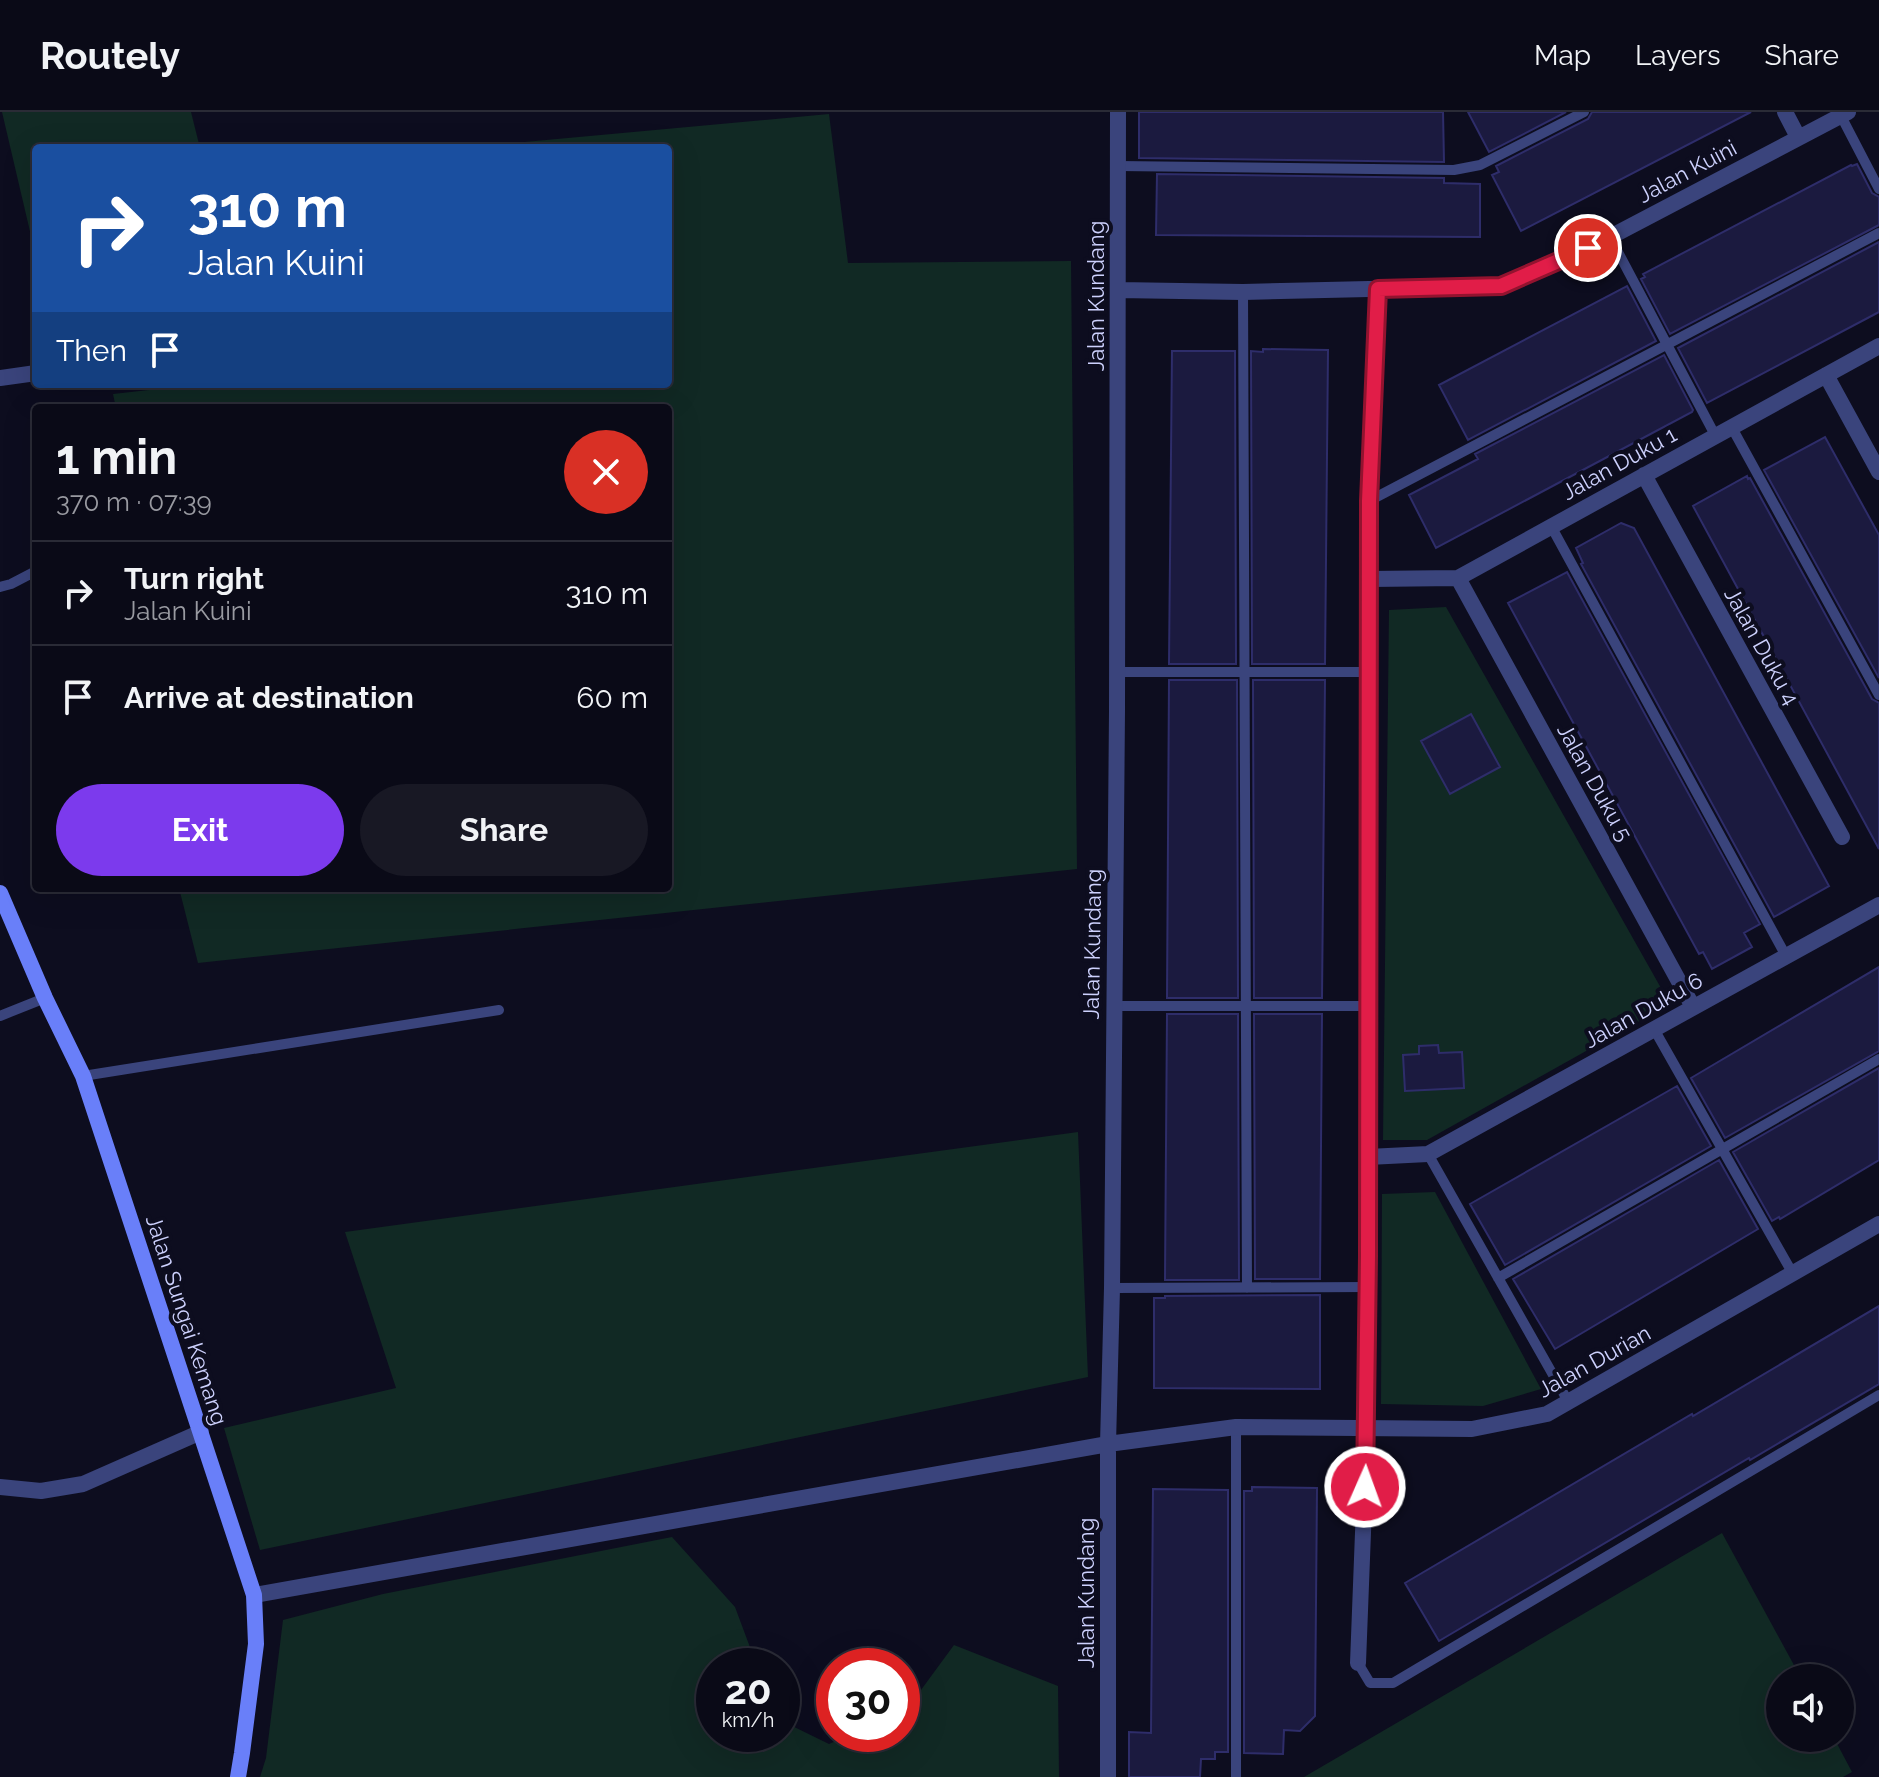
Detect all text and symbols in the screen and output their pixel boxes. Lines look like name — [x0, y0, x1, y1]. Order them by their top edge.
text: Routely — [40, 33, 180, 78]
text: Map — [1534, 39, 1591, 72]
text: Layers — [1635, 39, 1721, 72]
text: Share — [1765, 39, 1839, 72]
street label: Jalan Kuini — [1633, 134, 1741, 208]
text: 310 m — [188, 174, 347, 240]
icon: right — [56, 176, 160, 280]
pin — [1554, 214, 1622, 282]
street label: Jalan Kundang — [1083, 221, 1109, 371]
icon: arrive — [1566, 226, 1610, 270]
text: Jalan Kuini — [188, 241, 365, 283]
icon: arrive — [143, 328, 187, 372]
text: Then — [56, 333, 127, 368]
street label: Jalan Duku 1 — [1557, 421, 1681, 505]
text: 1 min — [56, 429, 177, 485]
button: close — [564, 430, 648, 514]
text: 370 m · 07:39 — [56, 487, 212, 517]
text: Turn right — [124, 561, 264, 596]
icon: right — [56, 571, 100, 615]
text: 310 m — [566, 576, 648, 611]
street label: Jalan Duku 4 — [1719, 583, 1805, 709]
text: Jalan Kuini — [124, 596, 252, 626]
icon: arrive — [56, 675, 100, 719]
text: Arrive at destination — [124, 680, 414, 715]
text: 60 m — [576, 680, 648, 715]
street label: Jalan Duku 5 — [1552, 719, 1638, 845]
button: Exit — [56, 784, 344, 876]
button: Share — [360, 784, 648, 876]
street label: Jalan Kundang — [1078, 869, 1106, 1019]
street label: Jalan Duku 6 — [1579, 967, 1707, 1053]
street label: Jalan Sungai Kemang — [141, 1212, 233, 1428]
street label: Jalan Durian — [1533, 1319, 1655, 1403]
position arrow — [1323, 1445, 1407, 1529]
street label: Jalan Kundang — [1073, 1518, 1099, 1668]
speed limit sign: 30 — [816, 1648, 920, 1752]
map controls — [1766, 1664, 1854, 1752]
button: sound — [1766, 1664, 1854, 1752]
text: 20 — [724, 1666, 772, 1713]
text: km/h — [722, 1708, 774, 1732]

